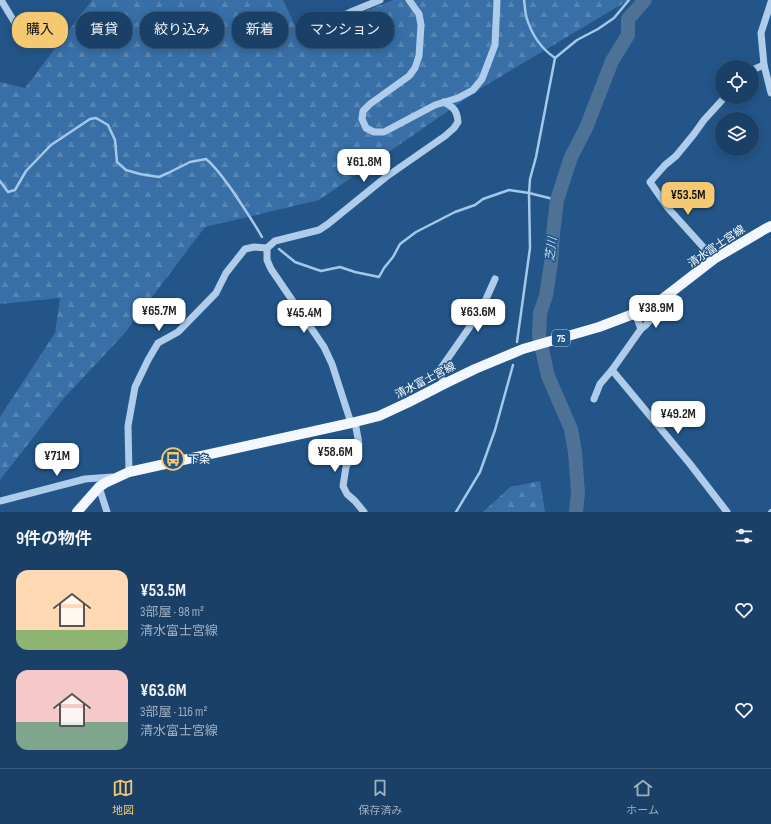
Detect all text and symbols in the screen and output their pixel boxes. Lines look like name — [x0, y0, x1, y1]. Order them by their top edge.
chip: 購入 — [12, 12, 68, 48]
chip: 賃貸 — [76, 12, 132, 48]
chip: 絞り込み — [140, 12, 224, 48]
chip: 新着 — [232, 12, 288, 48]
chip: マンション — [296, 12, 394, 48]
map controls — [715, 60, 759, 156]
button: locate — [715, 60, 759, 104]
button: layers — [715, 112, 759, 156]
pin: ¥61.8M — [331, 149, 397, 183]
text: ¥61.8M — [346, 154, 382, 170]
pin: ¥53.5M — [655, 182, 721, 216]
text: ¥53.5M — [670, 187, 706, 203]
street label: 清水富士宮線 — [685, 223, 747, 270]
water label: 芝川 — [543, 234, 561, 262]
pin: ¥38.9M — [623, 295, 689, 329]
pin: ¥65.7M — [126, 298, 192, 332]
pin: ¥63.6M — [445, 299, 511, 333]
pin: ¥45.4M — [271, 300, 337, 334]
text: ¥38.9M — [638, 300, 674, 316]
text: ¥65.7M — [142, 303, 176, 319]
text: ¥63.6M — [460, 304, 496, 320]
text: ¥45.4M — [286, 305, 322, 321]
road number: 75 — [552, 330, 570, 346]
street label: 清水富士宮線 — [393, 360, 458, 401]
pin: ¥49.2M — [645, 401, 711, 435]
text: ¥49.2M — [660, 406, 696, 422]
pin: ¥58.6M — [302, 439, 368, 473]
pin: ¥71M — [33, 443, 81, 477]
text: ¥58.6M — [317, 444, 353, 460]
bus stop icon: 下条 — [160, 446, 186, 472]
text: ¥71M — [44, 448, 70, 464]
place label: 下条 — [188, 453, 210, 466]
icon: filters — [733, 525, 755, 547]
text: 9件の物件 — [16, 529, 92, 549]
text: ¥53.5M — [140, 581, 186, 601]
icon: home — [48, 586, 96, 634]
icon: heart — [733, 599, 755, 621]
text: 3部屋 · 98 m² — [140, 604, 204, 620]
text: 清水富士宮線 — [140, 623, 218, 639]
text: ¥63.6M — [140, 681, 187, 701]
icon: home — [48, 686, 96, 734]
icon: heart — [733, 699, 755, 721]
text: 3部屋 · 116 m² — [140, 704, 207, 720]
text: 清水富士宮線 — [140, 723, 218, 739]
tab: 地図 — [112, 777, 134, 817]
tab: 保存済み — [358, 777, 402, 817]
tab: ホーム — [626, 777, 659, 817]

